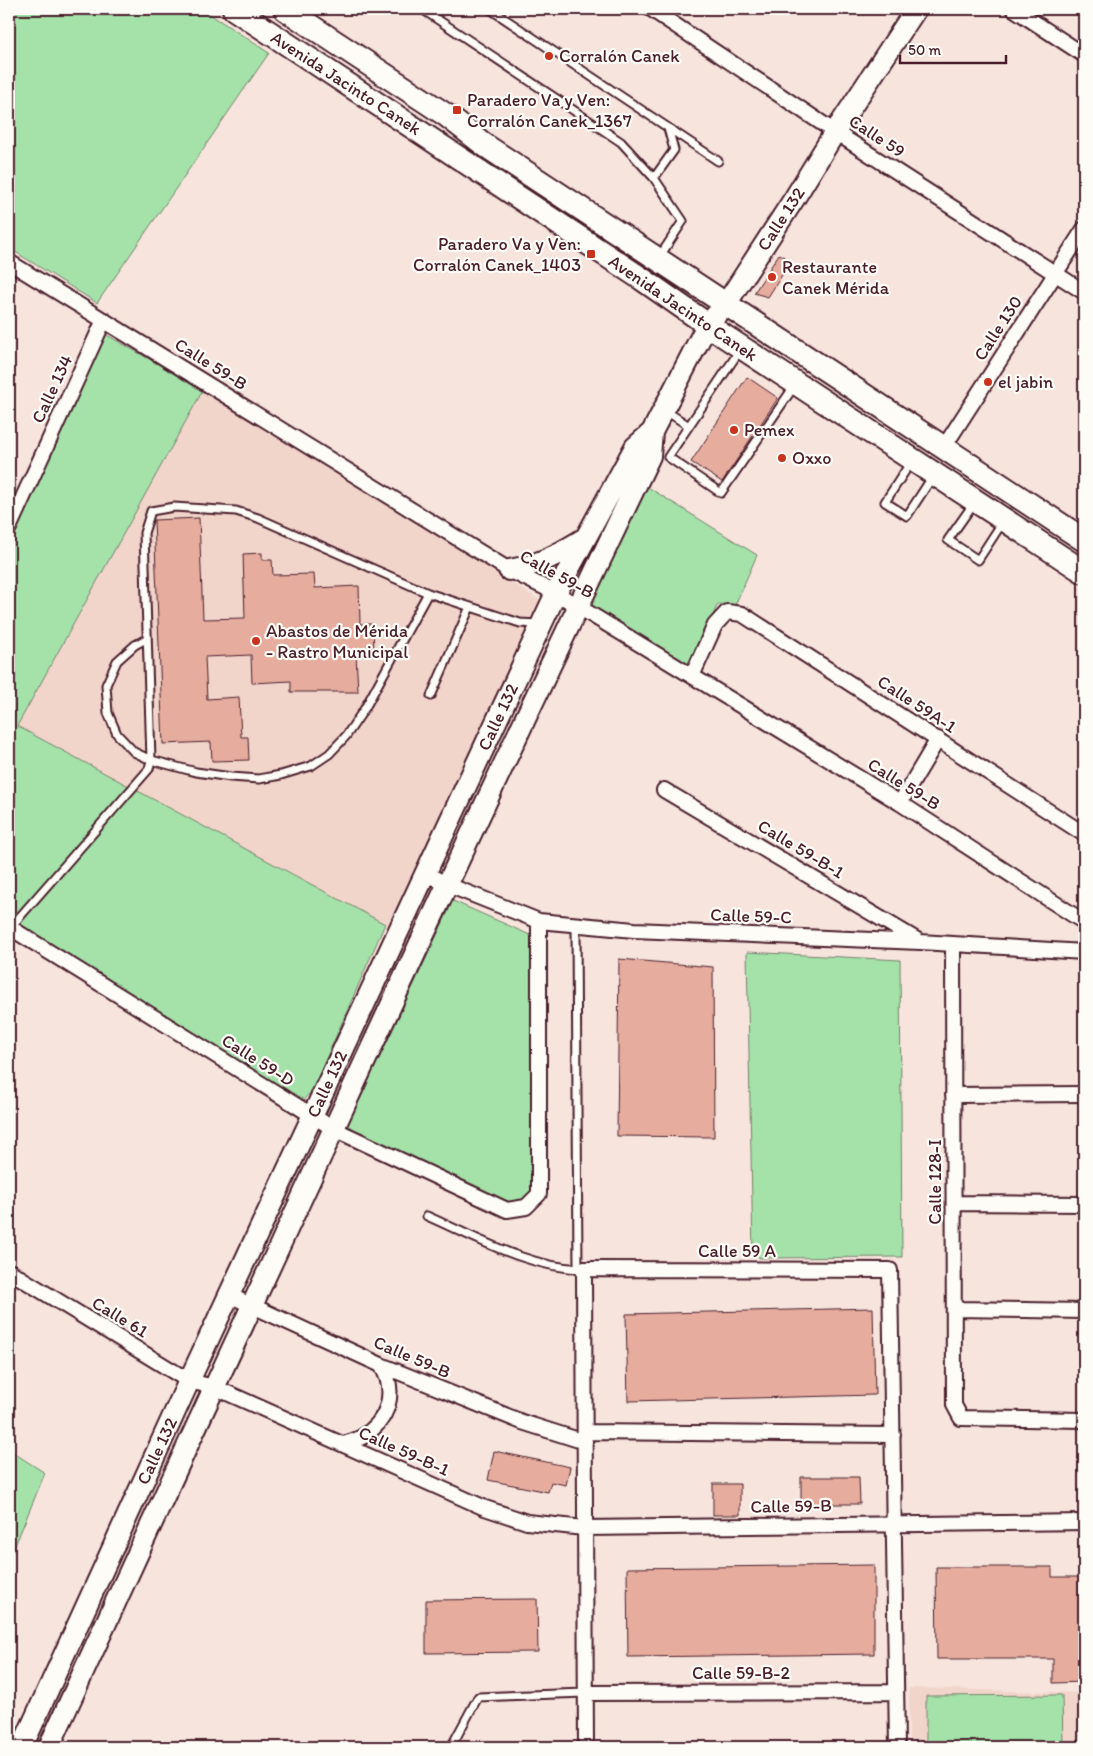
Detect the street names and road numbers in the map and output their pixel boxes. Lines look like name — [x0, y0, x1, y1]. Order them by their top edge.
street label: Avenida Jacinto Canek — [267, 26, 425, 140]
street label: Calle 59 — [845, 110, 909, 162]
street label: Calle 132 — [752, 183, 810, 255]
street label: Avenida Jacinto Canek — [604, 250, 762, 366]
street label: Calle 130 — [969, 291, 1027, 365]
street label: Calle 59-B — [171, 333, 251, 395]
street label: Calle 134 — [27, 351, 77, 427]
street label: Calle 59-B — [516, 545, 598, 603]
street label: Calle 59A-1 — [873, 670, 961, 738]
street label: Calle 132 — [473, 680, 523, 754]
street label: Calle 59-B — [864, 753, 944, 815]
street label: Calle 59-B-1 — [754, 815, 848, 883]
street label: Calle 59-C — [710, 904, 792, 928]
street label: Calle 59-D — [218, 1029, 299, 1091]
street label: Calle 132 — [302, 1047, 352, 1121]
street label: Calle 128-I — [924, 1139, 946, 1225]
street label: Calle 59 A — [698, 1240, 777, 1262]
street label: Calle 61 — [88, 1292, 152, 1342]
street label: Calle 59-B — [370, 1331, 454, 1383]
street label: Calle 132 — [132, 1414, 182, 1488]
street label: Calle 59-B-1 — [355, 1421, 453, 1481]
street label: Calle 59-B — [750, 1494, 832, 1518]
street label: Calle 59-B-2 — [692, 1662, 791, 1684]

